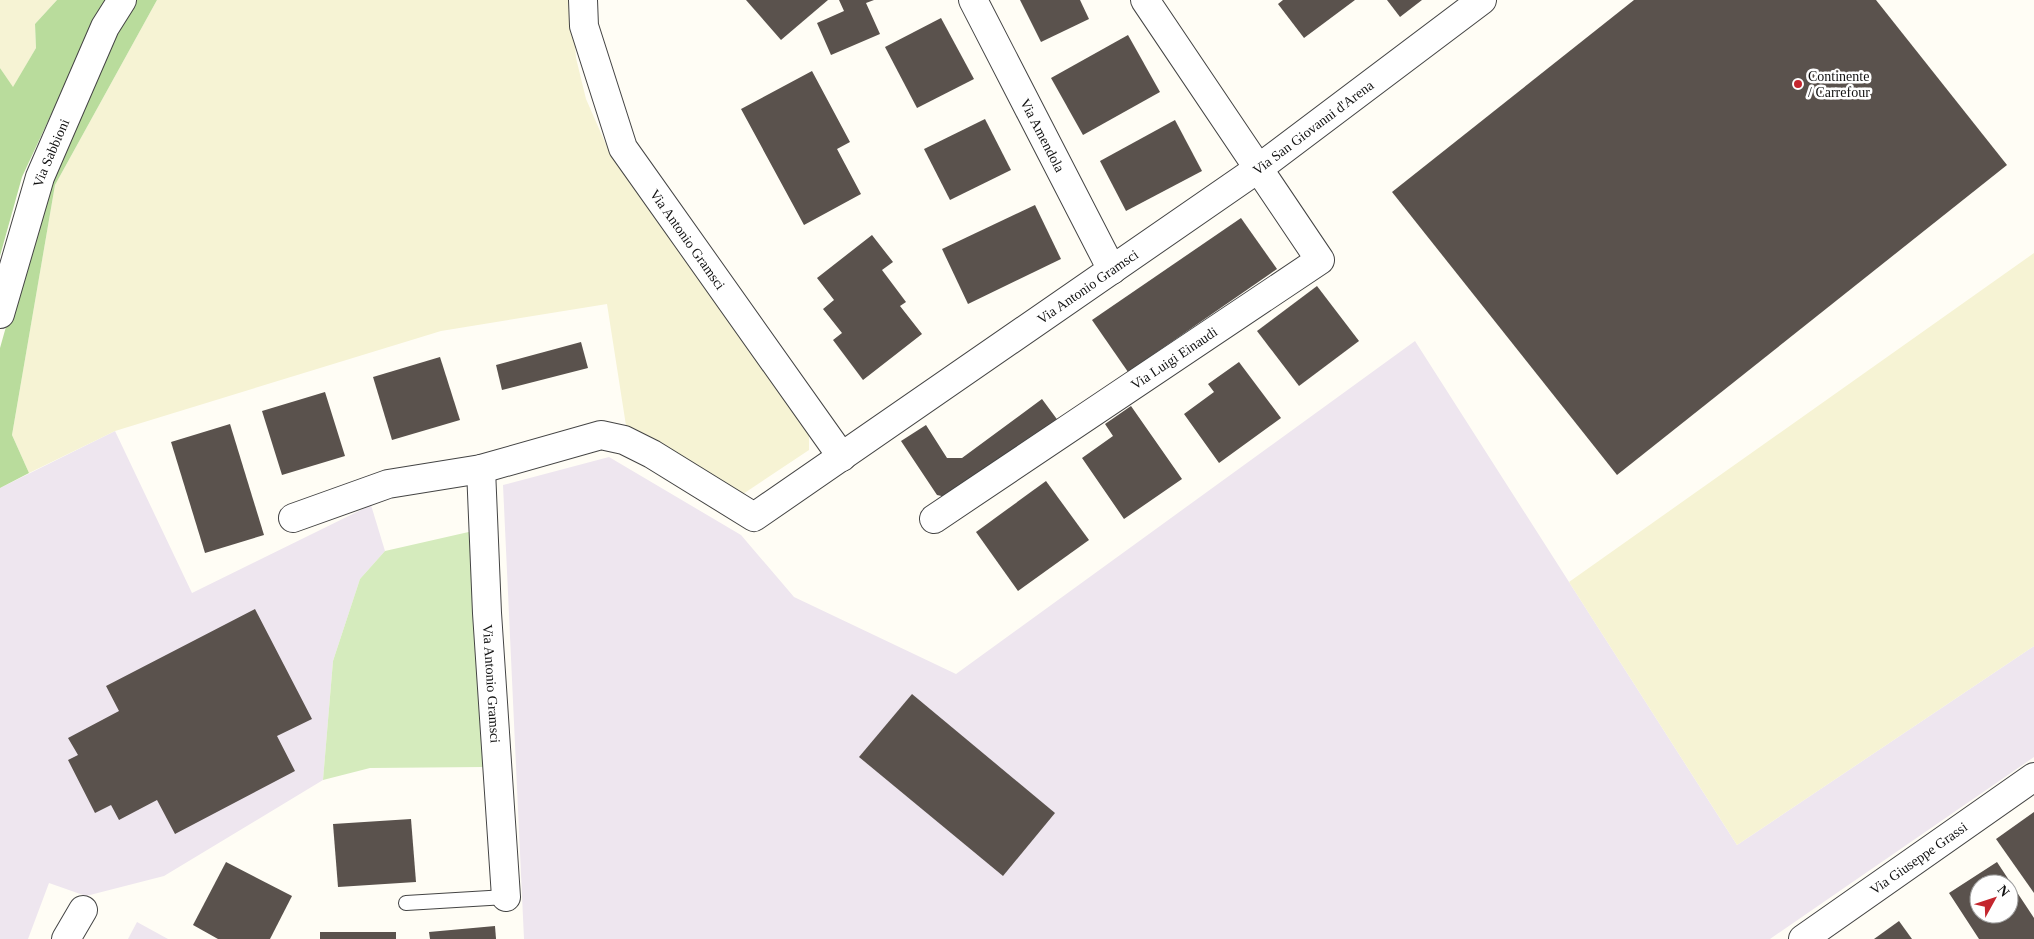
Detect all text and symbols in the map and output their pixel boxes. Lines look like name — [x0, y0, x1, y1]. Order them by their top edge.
place label: Continente / Carrefour — [1808, 69, 1870, 100]
street label: Via San Giovanni d'Arena — [1250, 77, 1377, 178]
marker: Continente / Carrefour — [1792, 78, 1804, 90]
street label: Via Amendola — [1017, 96, 1068, 175]
street label: Via Sabbioni — [30, 117, 72, 189]
street label: Via Antonio Gramsci — [647, 187, 728, 293]
street label: Via Antonio Gramsci — [1035, 247, 1141, 327]
street label: Via Luigi Einaudi — [1128, 324, 1220, 393]
street label: Via Antonio Gramsci — [480, 624, 503, 744]
street label: Via Giuseppe Grassi — [1867, 819, 1970, 898]
north arrow — [1969, 874, 2019, 924]
text: N — [1995, 882, 2013, 900]

